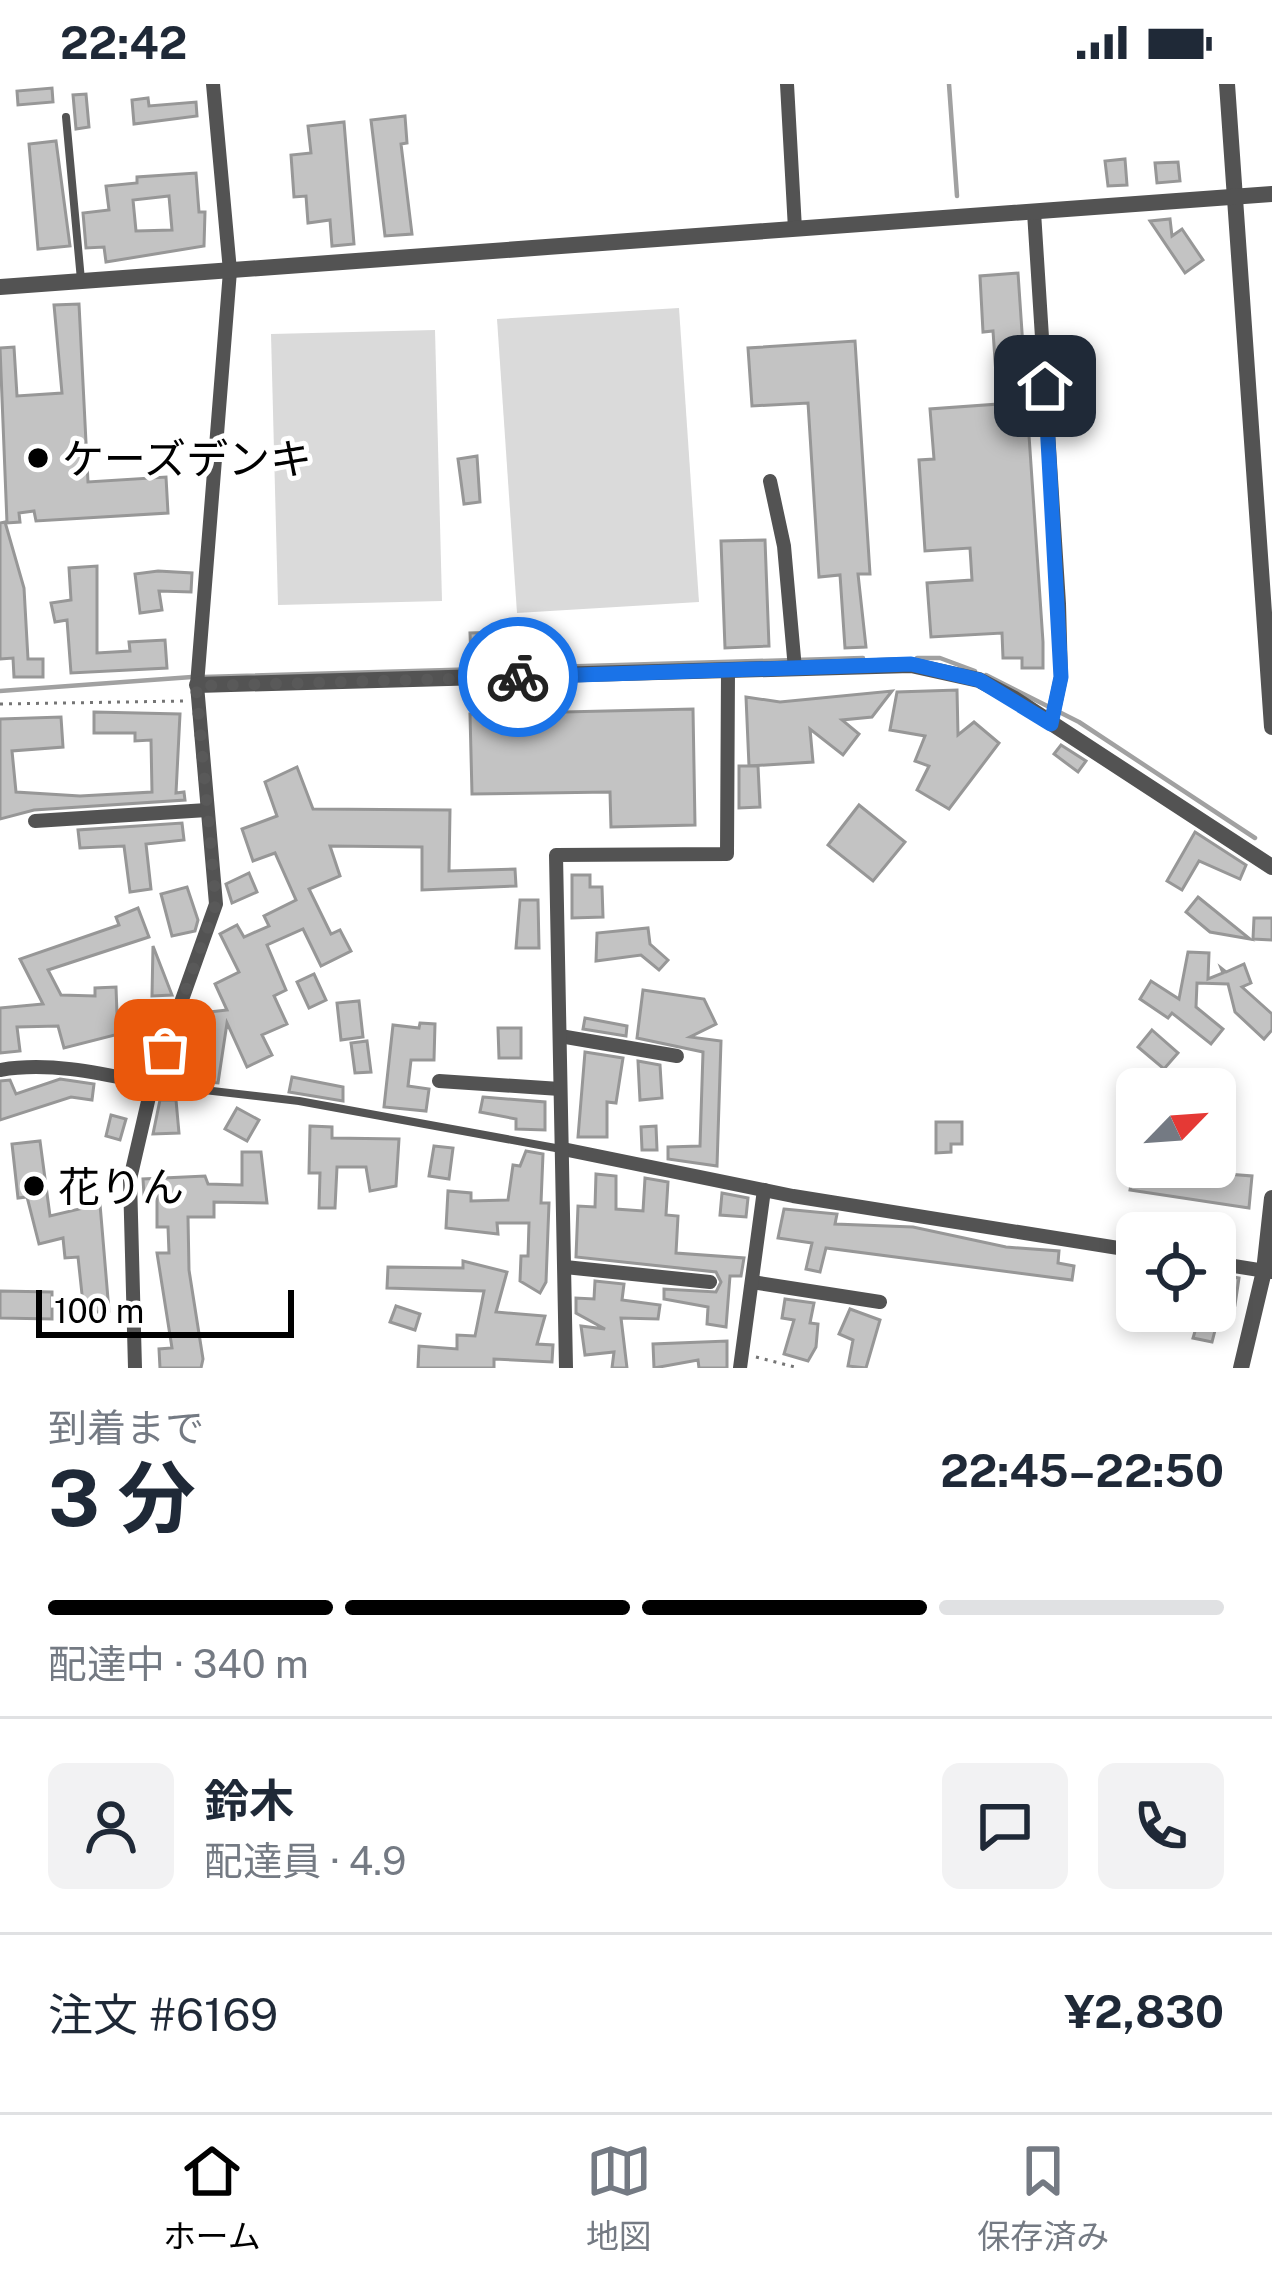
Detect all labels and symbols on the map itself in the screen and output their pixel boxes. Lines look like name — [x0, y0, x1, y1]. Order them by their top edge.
pin — [994, 335, 1096, 437]
place label: ケーズデンキ — [62, 434, 312, 483]
marker: ケーズデンキ — [25, 445, 51, 471]
courier — [458, 617, 578, 737]
pin — [114, 999, 216, 1101]
north arrow — [1116, 1068, 1236, 1188]
place label: 花りん — [58, 1162, 184, 1211]
marker: 花りん — [21, 1173, 47, 1199]
scale bar — [36, 1284, 294, 1337]

